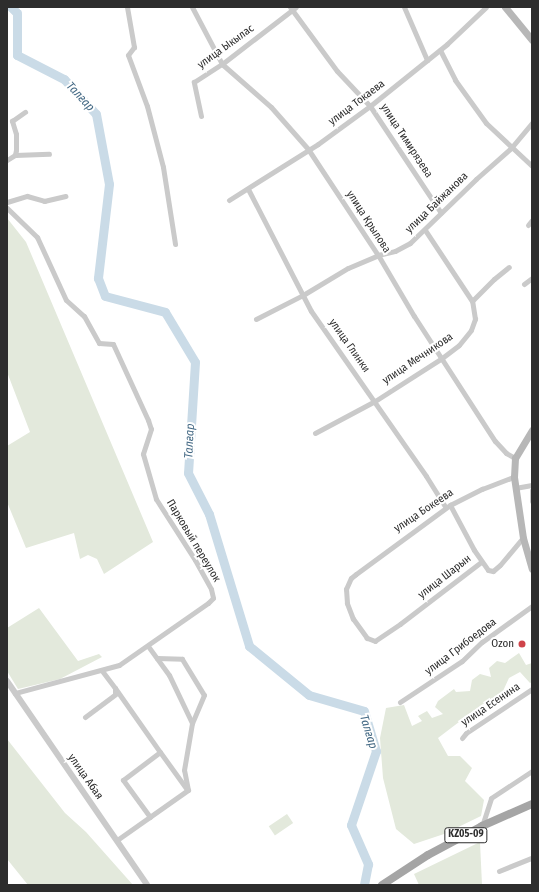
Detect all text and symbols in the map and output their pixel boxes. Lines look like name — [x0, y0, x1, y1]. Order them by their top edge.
street label: улица Ыкылас — [195, 22, 257, 72]
street label: улица Токаева — [326, 78, 388, 128]
water label: Талғар — [63, 79, 97, 115]
street label: улица Тимирязева — [377, 101, 435, 181]
street label: улица Байжанова — [403, 170, 471, 236]
street label: улица Крылова — [343, 188, 393, 256]
street label: улица Глинки — [326, 317, 372, 375]
street label: улица Мечникова — [380, 331, 456, 387]
water label: Талғар — [182, 423, 198, 459]
street label: улица Бокеева — [392, 486, 456, 536]
street label: Парковый переулок — [163, 497, 223, 585]
street label: улица Шарын — [416, 552, 474, 602]
street label: улица Грибоедова — [423, 616, 499, 678]
place label: Ozon — [491, 637, 514, 651]
marker: Ozon — [517, 639, 527, 649]
street label: улица Есенина — [459, 681, 523, 729]
water label: Талғар — [356, 713, 380, 751]
street label: улица Абая — [65, 752, 105, 802]
road number: KZ05-09 — [444, 827, 488, 843]

